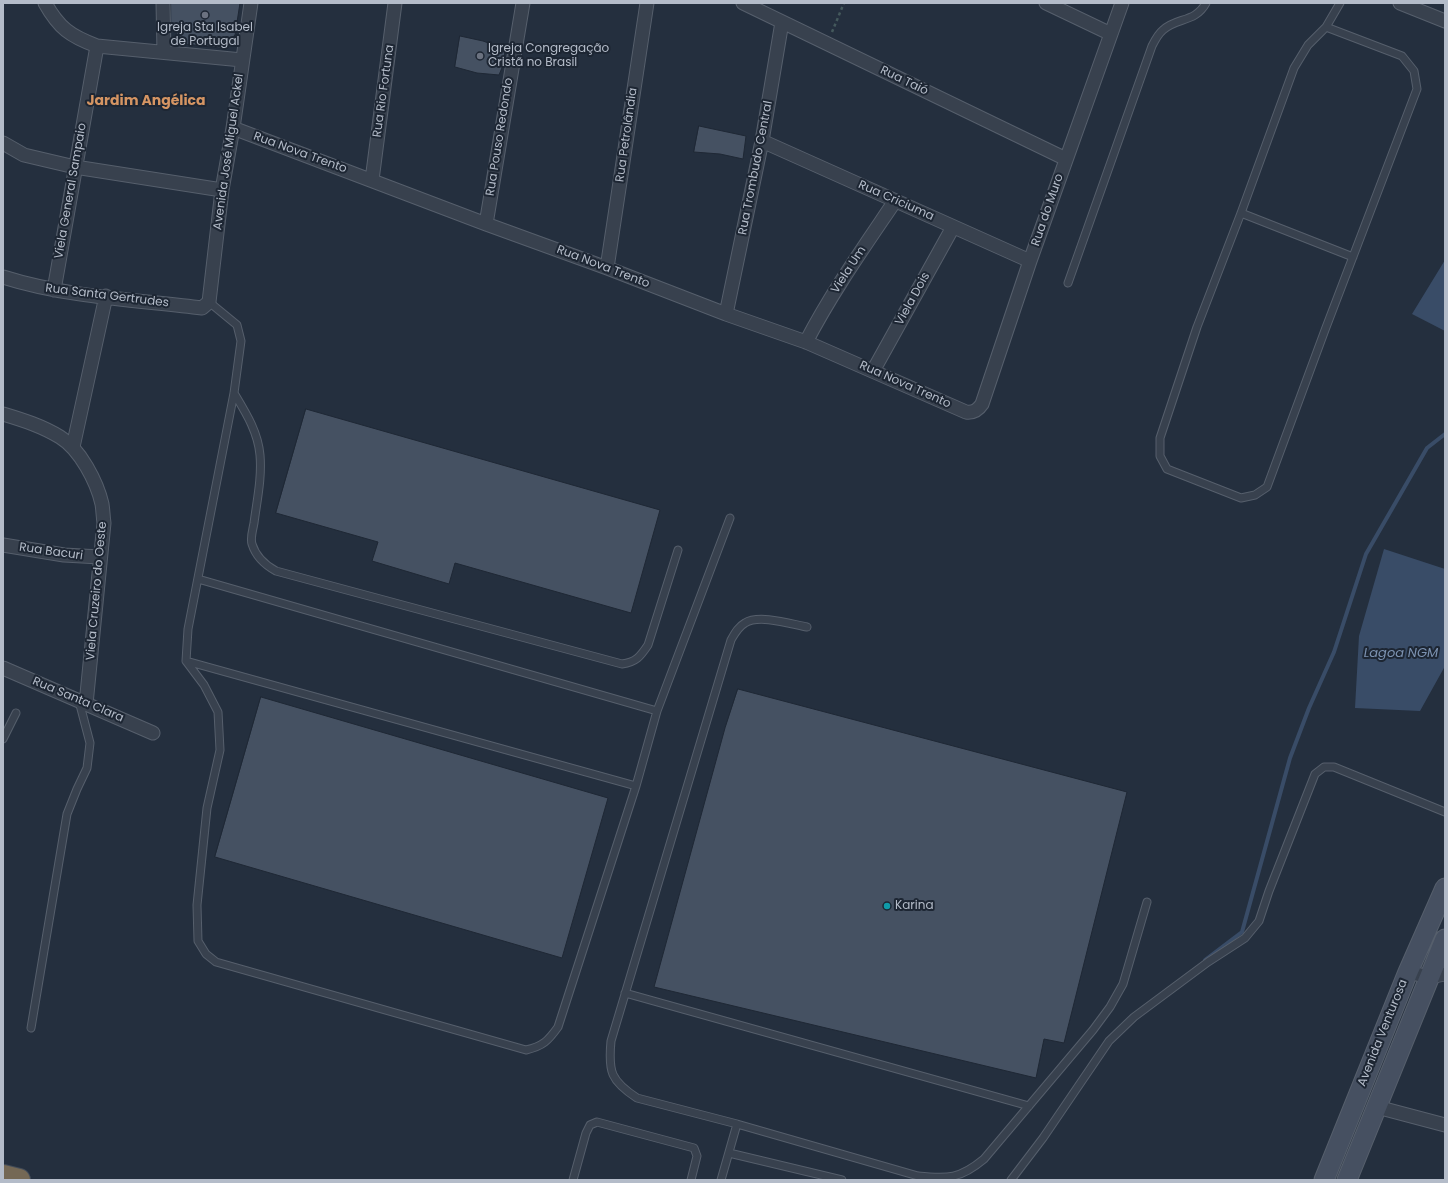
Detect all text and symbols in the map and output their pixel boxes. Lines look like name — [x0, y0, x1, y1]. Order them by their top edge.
marker: Igreja Sta Isabel de Portugal — [200, 10, 210, 20]
place label: Igreja Sta Isabel de Portugal — [157, 21, 253, 49]
place label: Igreja Congregação Cristã no Brasil — [488, 42, 609, 70]
street label: Rua Rio Fortuna — [370, 44, 398, 138]
marker: Igreja Congregação Cristã no Brasil — [475, 51, 485, 61]
street label: Rua Taió — [878, 63, 930, 99]
street label: Avenida José Miguel Ackel — [211, 73, 247, 231]
street label: Rua Pouso Redondo — [484, 77, 516, 197]
street label: Rua Petrolândia — [613, 87, 641, 183]
district label: Jardim Angélica — [86, 93, 206, 109]
street label: Rua Trombudo Central — [736, 100, 776, 236]
street label: Viela General Sampaio — [52, 122, 90, 260]
street label: Rua Nova Trento — [251, 129, 349, 177]
street label: Rua do Muro — [1029, 172, 1067, 248]
street label: Rua Criciuma — [856, 178, 936, 224]
street label: Rua Nova Trento — [554, 243, 652, 291]
street label: Viela Um — [828, 244, 870, 296]
street label: Viela Dois — [893, 270, 933, 328]
street label: Rua Santa Gertrudes — [44, 281, 170, 311]
street label: Rua Nova Trento — [857, 358, 953, 412]
street label: Viela Cruzeiro do Oeste — [84, 521, 110, 661]
street label: Rua Bacuri — [18, 540, 84, 564]
water label: Lagoa NGM — [1364, 646, 1438, 662]
street label: Rua Santa Clara — [30, 674, 126, 726]
place label: Karina — [895, 899, 934, 913]
marker: Karina — [882, 901, 892, 911]
street label: Avenida Venturosa — [1355, 977, 1411, 1089]

